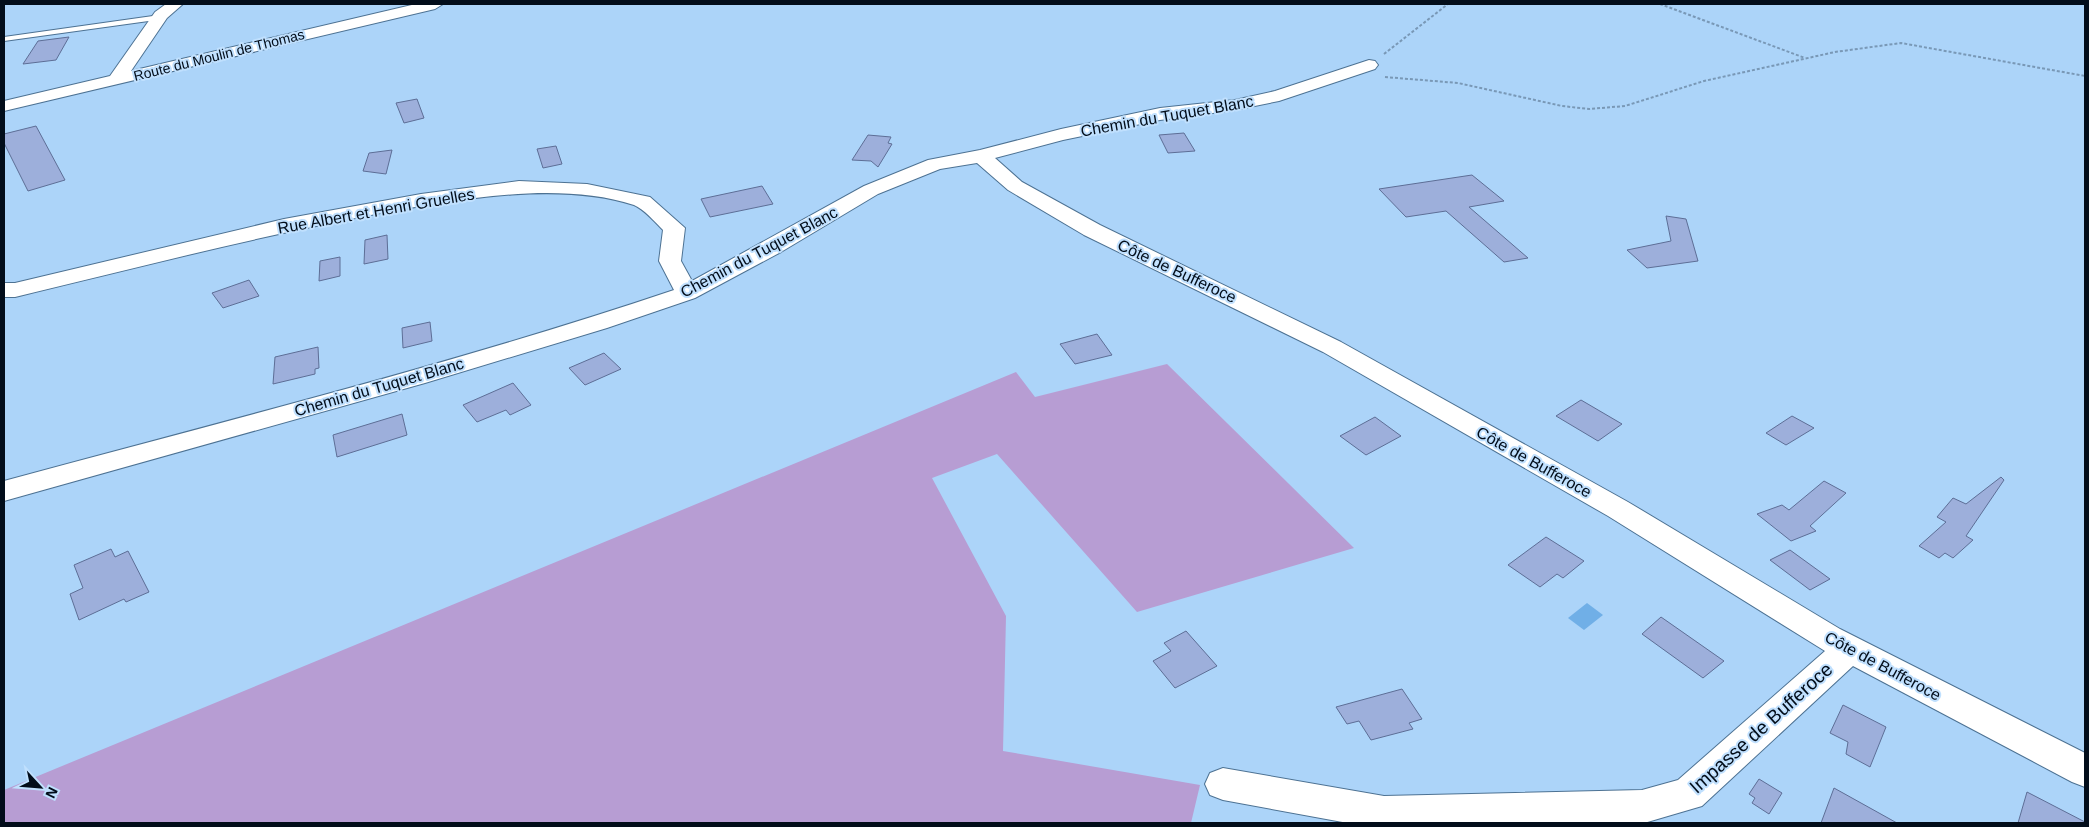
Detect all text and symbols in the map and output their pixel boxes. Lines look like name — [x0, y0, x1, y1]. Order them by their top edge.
street label: Route du Moulin de Thomas — [132, 26, 306, 84]
street label: Chemin du Tuquet Blanc — [1079, 92, 1255, 140]
street label: Rue Albert et Henri Gruelles — [276, 185, 476, 237]
street label: Chemin du Tuquet Blanc — [678, 203, 840, 301]
street label: Côte de Bufferoce — [1115, 236, 1239, 306]
street label: Chemin du Tuquet Blanc — [292, 355, 466, 419]
street label: Côte de Bufferoce — [1474, 423, 1594, 501]
street label: Côte de Bufferoce — [1822, 628, 1944, 704]
street label: Impasse de Bufferoce — [1685, 658, 1837, 798]
north arrow — [15, 762, 65, 812]
text: N — [42, 785, 61, 801]

